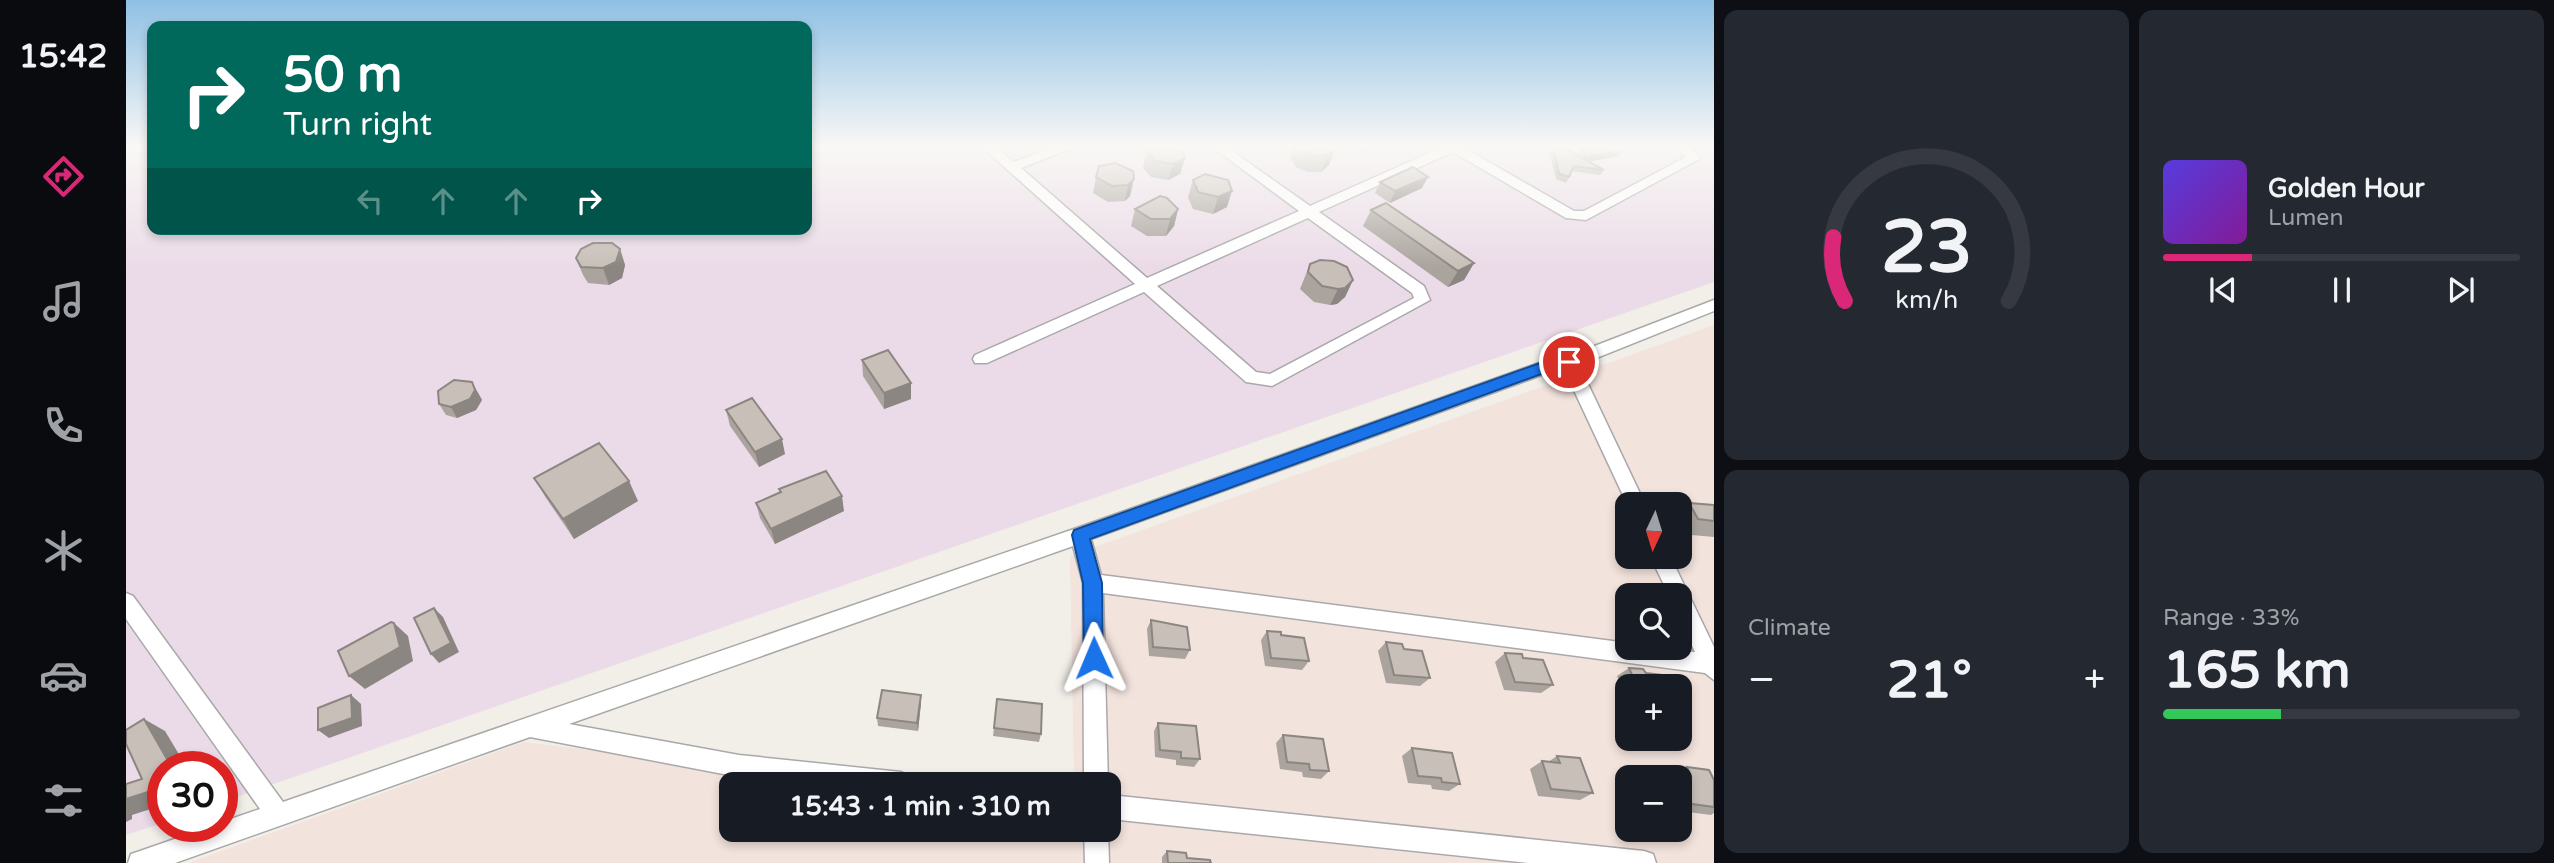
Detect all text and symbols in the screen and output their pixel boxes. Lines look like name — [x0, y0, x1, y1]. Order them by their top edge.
text: 15:42 — [19, 38, 107, 76]
text: 50 m — [283, 46, 402, 105]
icon: right — [168, 49, 259, 140]
text: Turn right — [283, 106, 432, 144]
icon: directions — [39, 152, 88, 201]
text: Golden Hour — [2268, 173, 2425, 204]
icon: left — [351, 182, 389, 220]
icon: ahead — [424, 182, 462, 220]
icon: ahead — [497, 182, 535, 220]
icon: right — [570, 182, 608, 220]
text: 23 — [1881, 204, 1972, 292]
text: Lumen — [2268, 204, 2343, 232]
icon: previous — [2204, 271, 2242, 309]
icon: pause — [2323, 271, 2361, 309]
icon: next — [2442, 271, 2480, 309]
icon: music — [39, 277, 88, 326]
text: km/h — [1895, 285, 1958, 315]
pin — [1539, 332, 1599, 392]
icon: arrive — [1550, 343, 1588, 381]
icon: phone — [39, 401, 88, 450]
north arrow — [1615, 492, 1692, 569]
map controls — [1615, 492, 1692, 842]
icon: climate — [39, 526, 88, 575]
button: search — [1615, 583, 1692, 660]
text: Range · 33% — [2163, 604, 2299, 632]
text: Climate — [1748, 614, 1831, 642]
position arrow — [1057, 621, 1131, 695]
text: 165 km — [2163, 639, 2351, 702]
text: 21° — [1887, 649, 1972, 712]
icon: car — [39, 651, 88, 700]
text: − — [1748, 657, 1775, 703]
text: + — [2084, 657, 2105, 703]
button: + — [1615, 674, 1692, 751]
speed limit sign: 30 — [147, 751, 238, 842]
button: − — [1615, 765, 1692, 842]
icon: filters — [39, 776, 88, 825]
text: 15:43 · 1 min · 310 m — [789, 791, 1051, 822]

